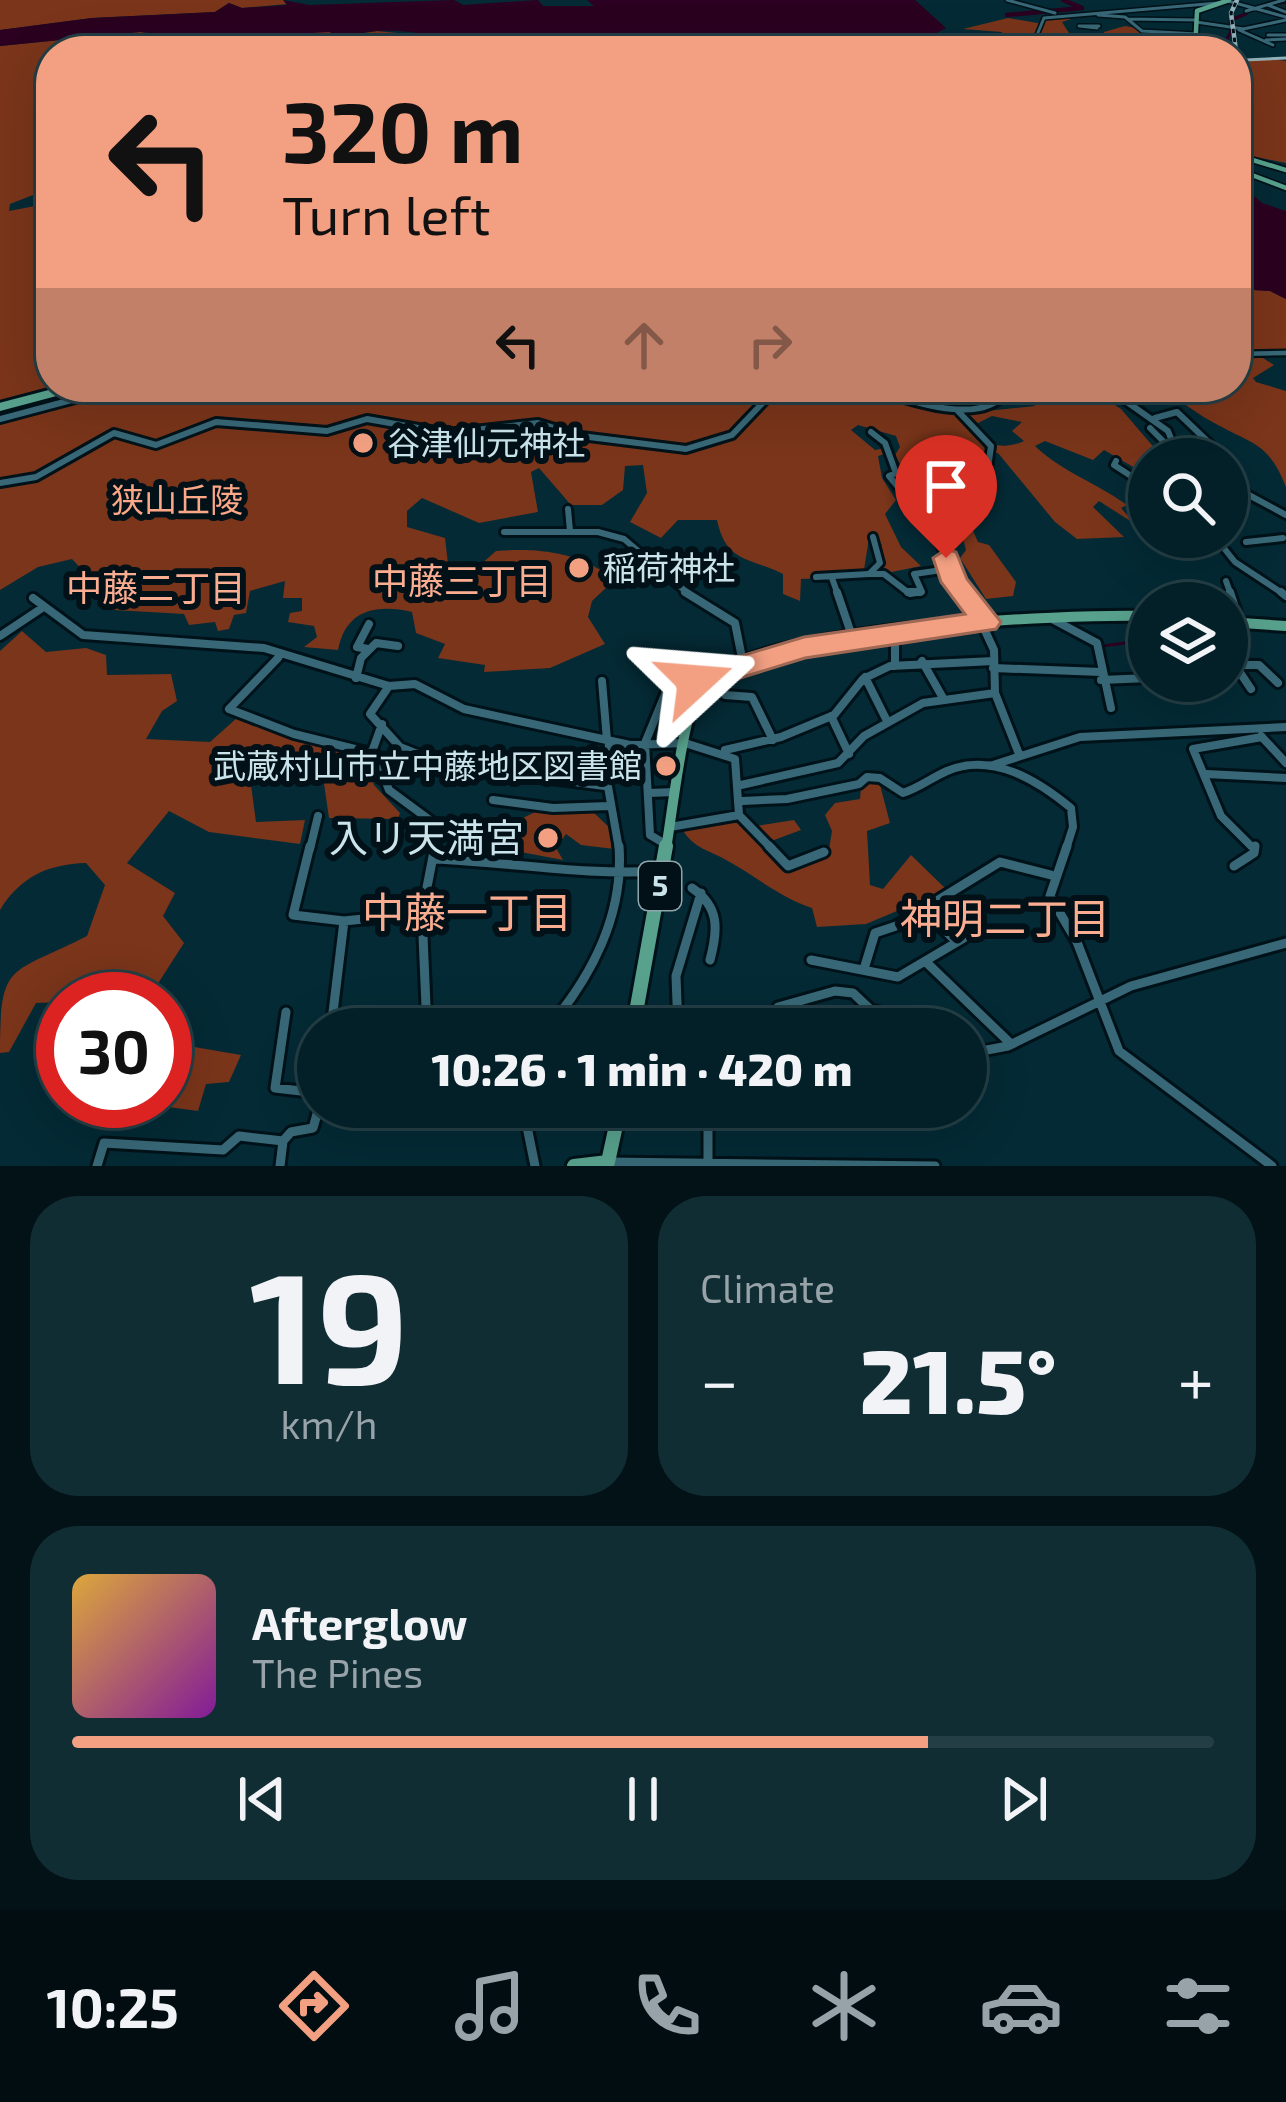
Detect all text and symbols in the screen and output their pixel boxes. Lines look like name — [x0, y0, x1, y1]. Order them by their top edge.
text: 320 m — [282, 79, 524, 180]
icon: left — [84, 84, 240, 240]
text: Turn left — [282, 181, 491, 246]
icon: left — [485, 312, 551, 378]
icon: ahead — [611, 312, 677, 378]
icon: right — [737, 312, 803, 378]
place label: 谷津仙元神社 — [387, 422, 585, 462]
marker: 谷津仙元神社 — [350, 430, 376, 456]
pin — [895, 435, 997, 558]
map controls — [1128, 438, 1248, 702]
button: search — [1128, 438, 1248, 558]
icon: arrive — [913, 453, 979, 519]
park label: 狭山丘陵 — [111, 479, 243, 519]
place label: 稲荷神社 — [603, 547, 735, 587]
marker: 稲荷神社 — [566, 555, 592, 581]
district label: 中藤三丁目 — [372, 558, 552, 601]
district label: 中藤二丁目 — [66, 565, 246, 608]
button: layers — [1128, 582, 1248, 702]
position arrow — [632, 618, 758, 744]
place label: 武蔵村山市立中藤地区図書館 — [213, 745, 642, 785]
marker: 武蔵村山市立中藤地区図書館 — [653, 753, 679, 779]
place label: 入リ天満宮 — [329, 813, 524, 860]
marker: 入リ天満宮 — [535, 825, 561, 851]
road number: 5 — [639, 862, 681, 910]
district label: 中藤一丁目 — [362, 886, 572, 936]
district label: 神明二丁目 — [900, 892, 1110, 942]
speed limit sign: 30 — [36, 972, 192, 1128]
text: 10:26 · 1 min · 420 m — [431, 1041, 853, 1095]
text: 19 — [249, 1228, 409, 1415]
text: Climate — [700, 1264, 835, 1311]
text: 21.5° — [860, 1324, 1057, 1432]
text: − — [700, 1339, 739, 1418]
text: + — [1178, 1339, 1214, 1418]
text: km/h — [281, 1400, 377, 1447]
text: Afterglow — [252, 1595, 468, 1649]
text: The Pines — [252, 1649, 423, 1696]
icon: previous — [229, 1766, 295, 1832]
icon: pause — [610, 1766, 676, 1832]
icon: next — [991, 1766, 1057, 1832]
icon: directions — [272, 1964, 356, 2048]
icon: music — [448, 1964, 532, 2048]
icon: phone — [625, 1964, 709, 2048]
icon: climate — [802, 1964, 886, 2048]
icon: car — [979, 1964, 1063, 2048]
icon: filters — [1156, 1964, 1240, 2048]
text: 10:25 — [46, 1974, 179, 2039]

